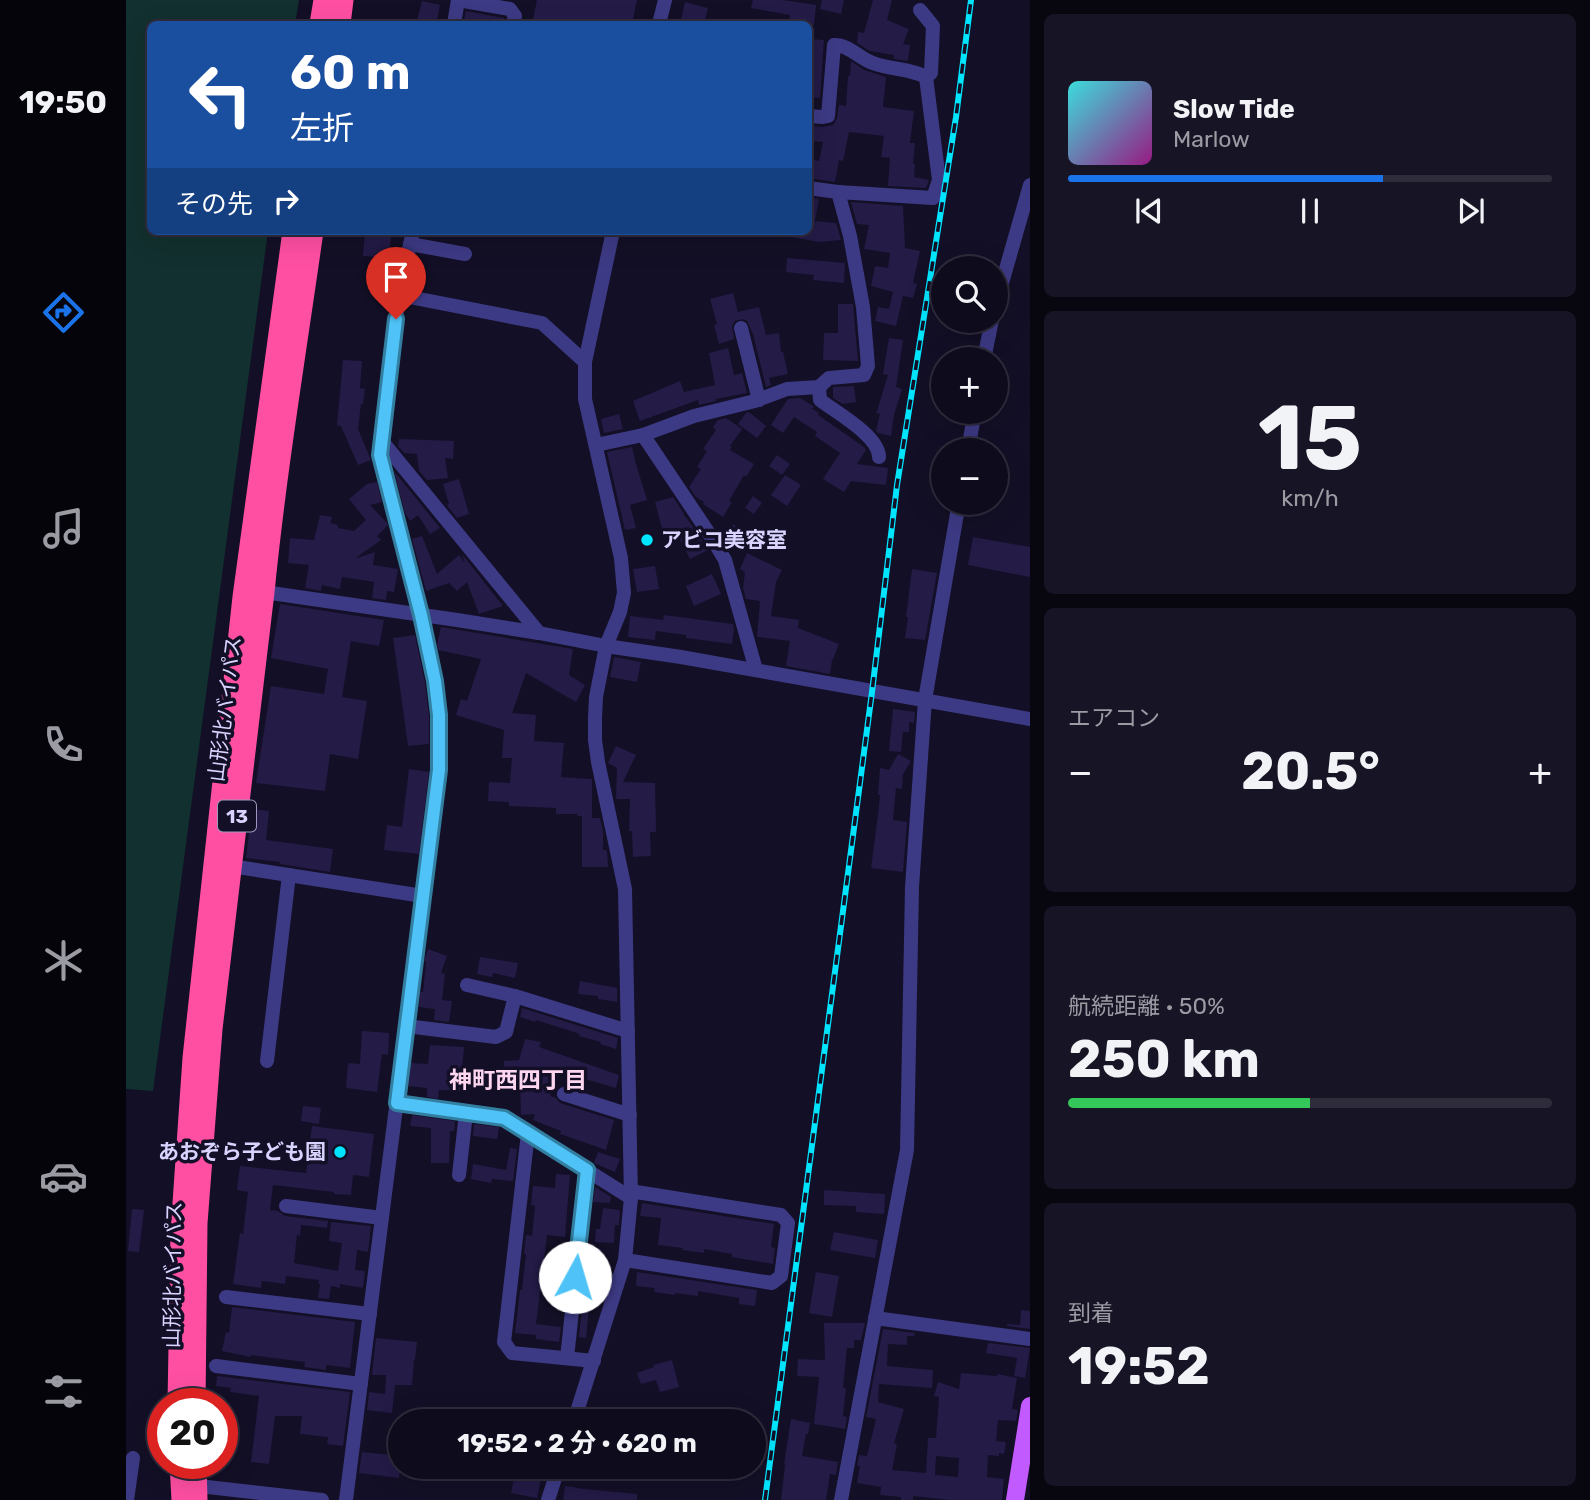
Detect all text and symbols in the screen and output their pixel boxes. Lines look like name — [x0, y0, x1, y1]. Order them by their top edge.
text: 60 m — [290, 43, 411, 101]
icon: left — [175, 49, 266, 140]
text: 19:50 — [19, 83, 107, 121]
text: Slow Tide — [1173, 94, 1295, 125]
text: 左折 — [290, 109, 354, 147]
text: Marlow — [1173, 125, 1250, 153]
icon: right — [267, 182, 305, 220]
text: その先 — [175, 189, 253, 220]
icon: previous — [1130, 192, 1168, 230]
icon: pause — [1291, 192, 1329, 230]
icon: next — [1452, 192, 1490, 230]
pin — [366, 247, 426, 319]
map controls — [931, 256, 1008, 515]
button: search — [931, 256, 1008, 333]
icon: arrive — [377, 258, 415, 296]
icon: directions — [39, 288, 88, 337]
button: + — [931, 347, 1008, 424]
text: 15 — [1258, 384, 1362, 492]
button: − — [931, 438, 1008, 515]
text: km/h — [1281, 484, 1339, 512]
icon: music — [39, 504, 88, 553]
place label: アビコ美容室 — [661, 527, 787, 552]
marker: アビコ美容室 — [639, 532, 655, 548]
street label: 山形北バイパス — [203, 635, 246, 783]
text: エアコン — [1068, 704, 1160, 732]
icon: phone — [39, 720, 88, 769]
text: 20.5° — [1241, 740, 1380, 802]
text: − — [1068, 749, 1093, 795]
text: + — [1528, 749, 1552, 795]
road number: 13 — [218, 800, 256, 832]
icon: climate — [39, 936, 88, 985]
text: 航続距離 · 50% — [1068, 992, 1225, 1020]
text: 250 km — [1068, 1028, 1260, 1090]
district label: 神町西四丁目 — [449, 1066, 587, 1094]
place label: あおぞら子ども園 — [158, 1139, 326, 1164]
marker: あおぞら子ども園 — [332, 1144, 348, 1160]
icon: car — [39, 1152, 88, 1201]
street label: 山形北バイパス — [159, 1201, 186, 1348]
position arrow — [538, 1240, 612, 1314]
text: 到着 — [1068, 1299, 1114, 1327]
text: 19:52 — [1068, 1335, 1210, 1397]
icon: filters — [39, 1367, 88, 1416]
speed limit sign: 20 — [147, 1388, 238, 1479]
text: 19:52 · 2 分 · 620 m — [457, 1428, 697, 1459]

